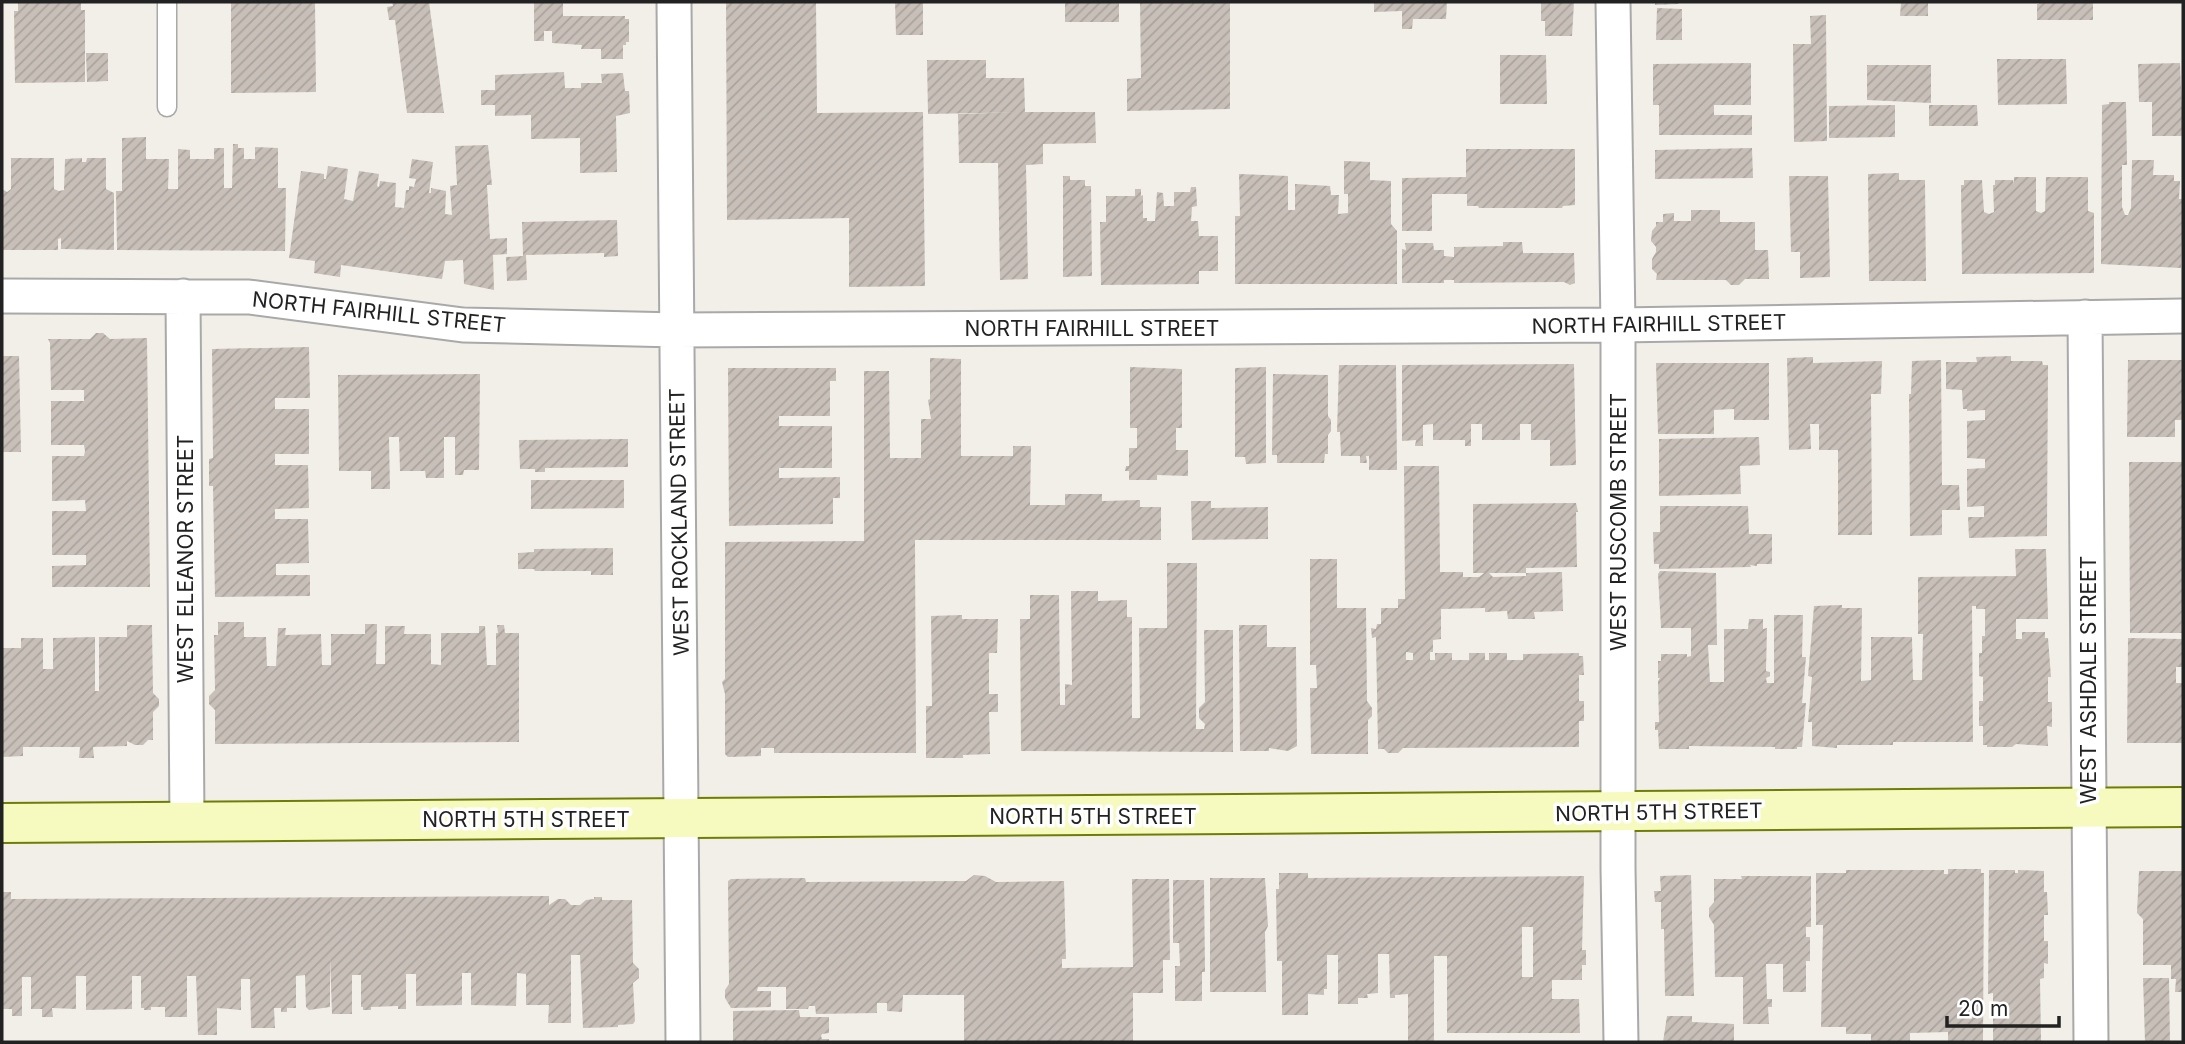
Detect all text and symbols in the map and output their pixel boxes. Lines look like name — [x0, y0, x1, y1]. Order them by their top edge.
street label: NORTH FAIRHILL STREET — [251, 286, 507, 338]
street label: NORTH FAIRHILL STREET — [1531, 309, 1787, 339]
street label: NORTH FAIRHILL STREET — [965, 316, 1219, 341]
street label: WEST ROCKLAND STREET — [664, 388, 694, 656]
street label: WEST RUSCOMB STREET — [1606, 393, 1631, 651]
street label: WEST ELEANOR STREET — [173, 435, 198, 683]
street label: WEST ASHDALE STREET — [2076, 556, 2101, 804]
street label: NORTH 5TH STREET — [1555, 798, 1763, 826]
street label: NORTH 5TH STREET — [989, 804, 1197, 829]
street label: NORTH 5TH STREET — [422, 807, 630, 832]
scale bar — [1947, 984, 2059, 1028]
text: 20 m — [1958, 996, 2008, 1021]

